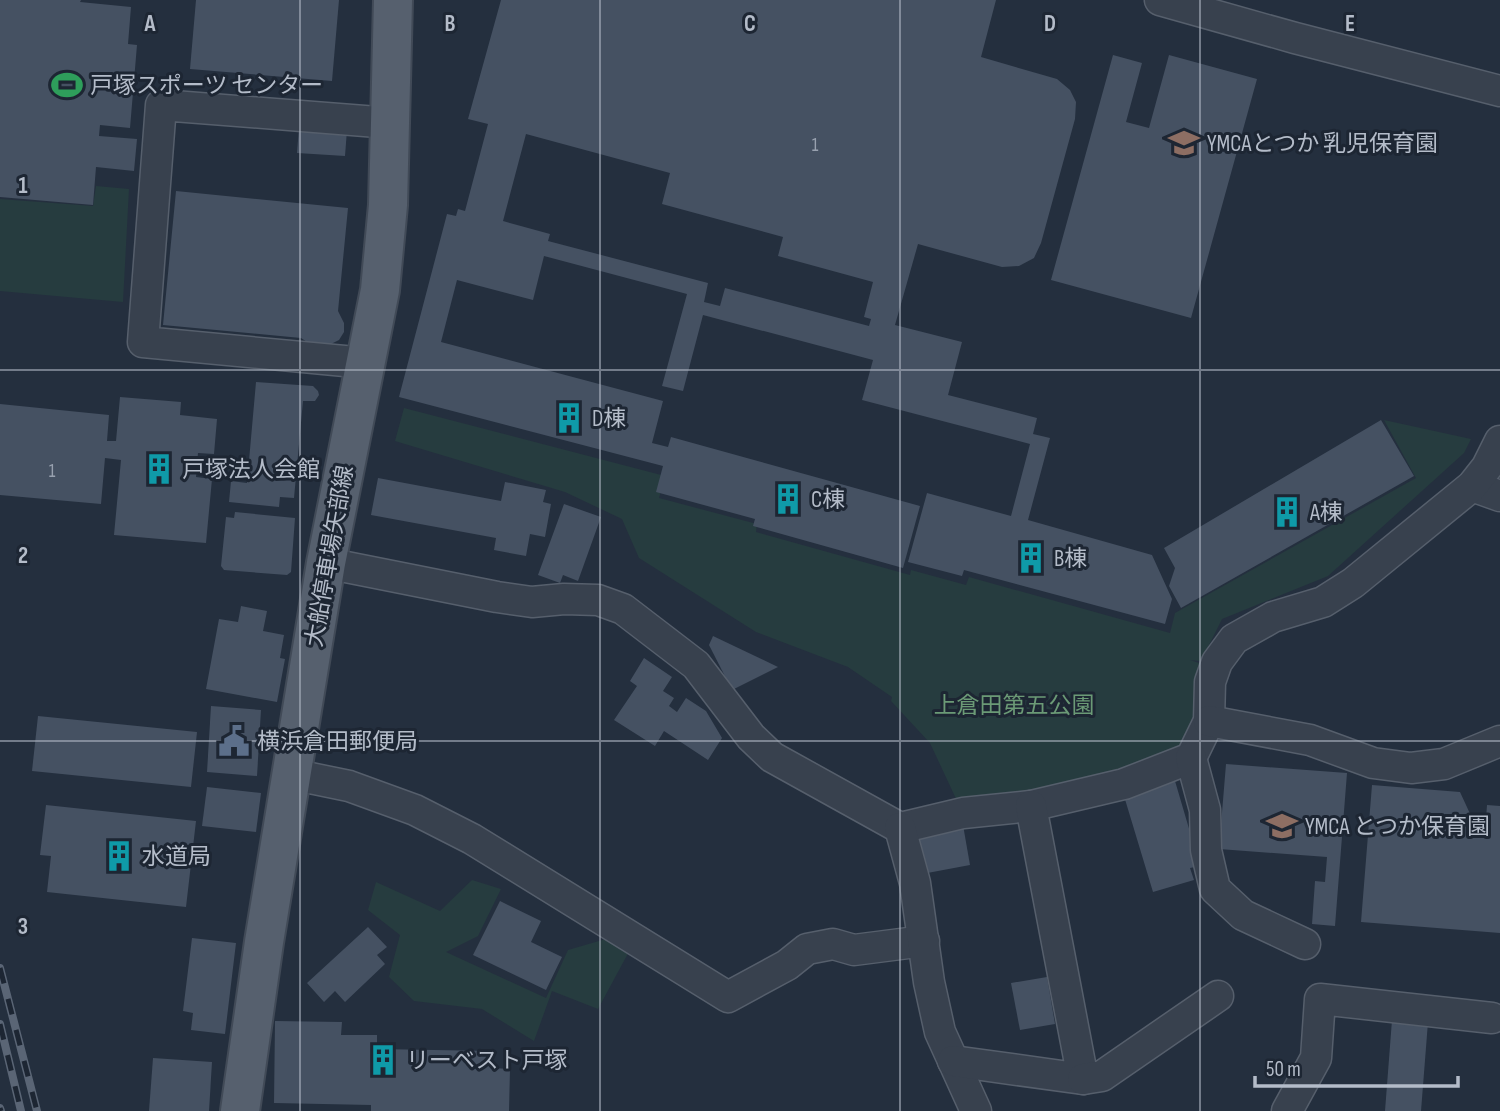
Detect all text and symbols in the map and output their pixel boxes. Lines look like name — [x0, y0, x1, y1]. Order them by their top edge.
text: A — [144, 10, 157, 38]
text: B — [445, 10, 456, 38]
text: C — [744, 10, 756, 38]
text: D — [1044, 10, 1056, 38]
text: E — [1345, 10, 1355, 38]
sports icon: 戸塚スポーツ センター — [50, 68, 84, 102]
place label: 戸塚スポーツ センター — [90, 72, 323, 100]
school or university icon: YMCAとつか 乳児保育園 — [1167, 126, 1201, 160]
place label: YMCAとつか 乳児保育園 — [1207, 130, 1438, 158]
house number: 1 — [812, 134, 819, 157]
text: 1 — [18, 172, 28, 200]
building icon: D棟 — [552, 401, 586, 435]
place label: D棟 — [592, 405, 626, 433]
building icon: 戸塚法人会館 — [142, 452, 176, 486]
place label: 戸塚法人会館 — [182, 456, 320, 484]
house number: 1 — [49, 460, 56, 483]
street label: 大船停車場矢部線 — [300, 463, 360, 649]
building icon: C棟 — [771, 482, 805, 516]
place label: C棟 — [811, 486, 845, 514]
building icon: A棟 — [1270, 495, 1304, 529]
place label: A棟 — [1309, 499, 1343, 527]
building icon: B棟 — [1014, 541, 1048, 575]
text: 2 — [18, 542, 28, 570]
place label: B棟 — [1054, 545, 1087, 573]
park label: 上倉田第五公園 — [934, 692, 1095, 720]
public building icon: 横浜倉田郵便局 — [217, 724, 251, 758]
place label: 横浜倉田郵便局 — [257, 728, 418, 756]
school or university icon: YMCA とつか保育園 — [1265, 809, 1299, 843]
place label: YMCA とつか保育園 — [1305, 813, 1490, 841]
building icon: 水道局 — [102, 839, 136, 873]
place label: 水道局 — [142, 843, 211, 871]
text: 3 — [18, 913, 28, 941]
building icon: リーベスト戸塚 — [366, 1043, 400, 1077]
scale bar — [1255, 1044, 1458, 1088]
place label: リーベスト戸塚 — [406, 1047, 567, 1075]
text: 50 m — [1266, 1057, 1301, 1082]

